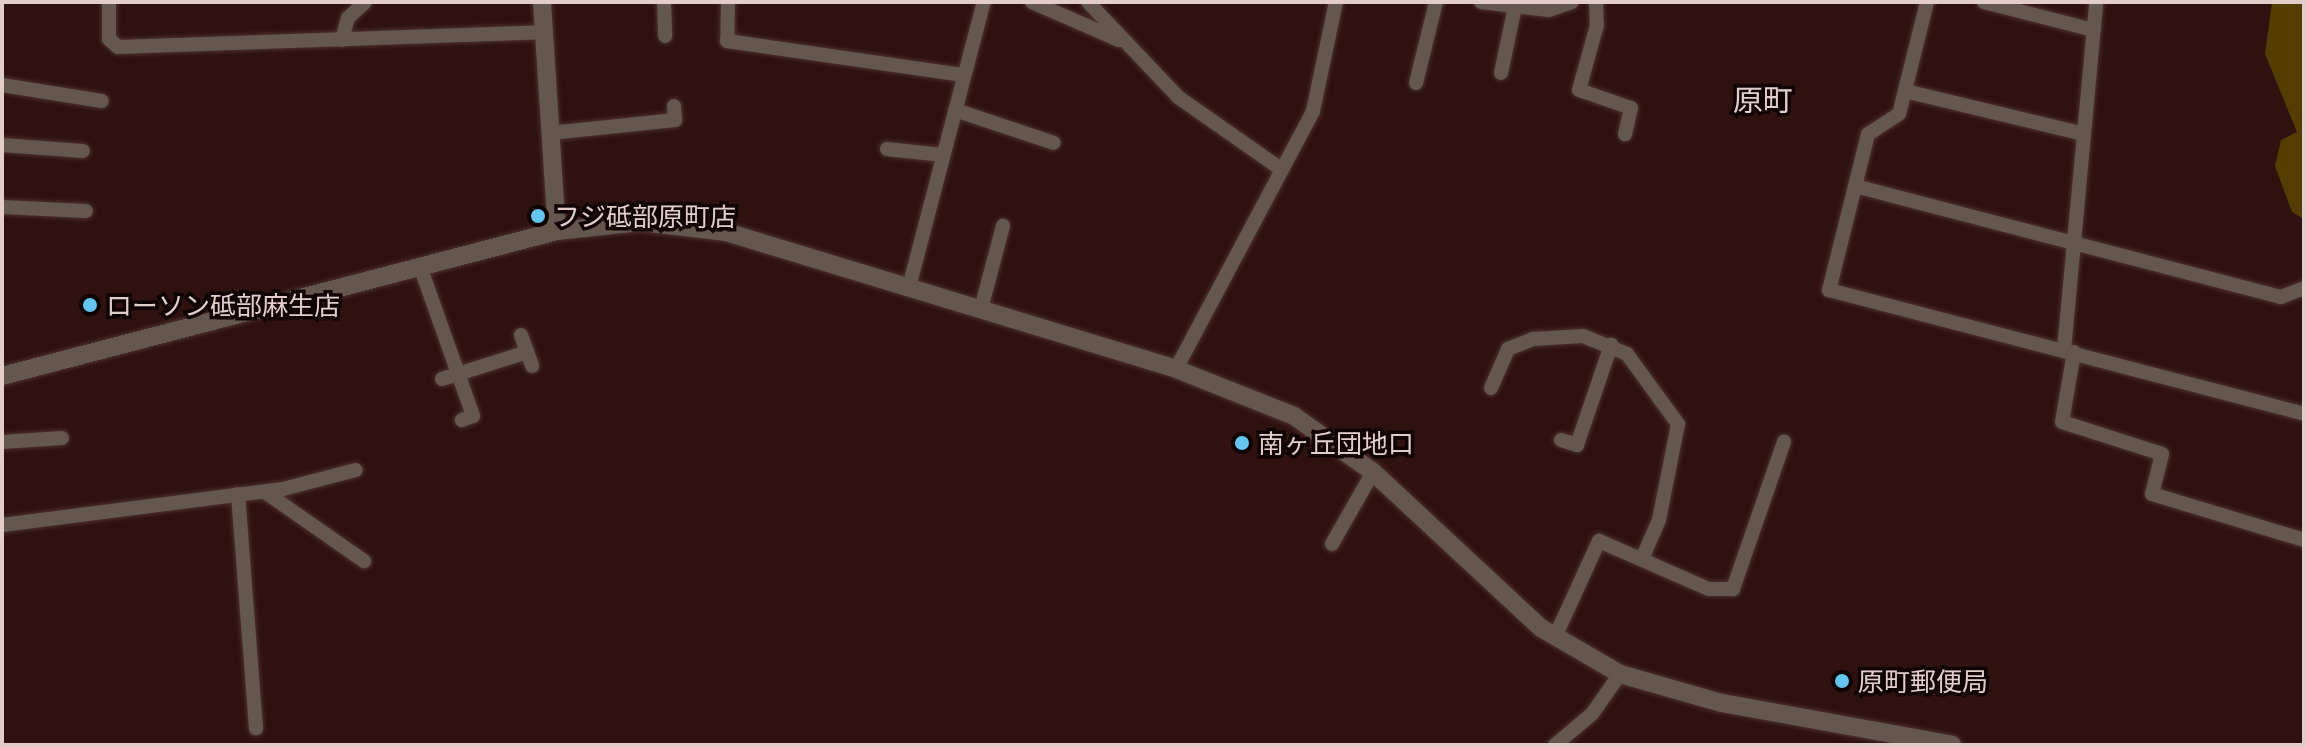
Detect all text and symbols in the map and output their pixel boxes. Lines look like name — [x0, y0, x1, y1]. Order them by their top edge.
district label: 原町 — [1733, 81, 1793, 117]
place label: フジ砥部原町店 — [554, 200, 736, 232]
marker: フジ砥部原町店 — [529, 207, 547, 225]
place label: ローソン砥部麻生店 — [106, 289, 340, 321]
marker: ローソン砥部麻生店 — [81, 296, 99, 314]
place label: 南ヶ丘団地口 — [1258, 427, 1414, 459]
marker: 南ヶ丘団地口 — [1233, 434, 1251, 452]
place label: 原町郵便局 — [1858, 665, 1988, 697]
marker: 原町郵便局 — [1833, 672, 1851, 690]

